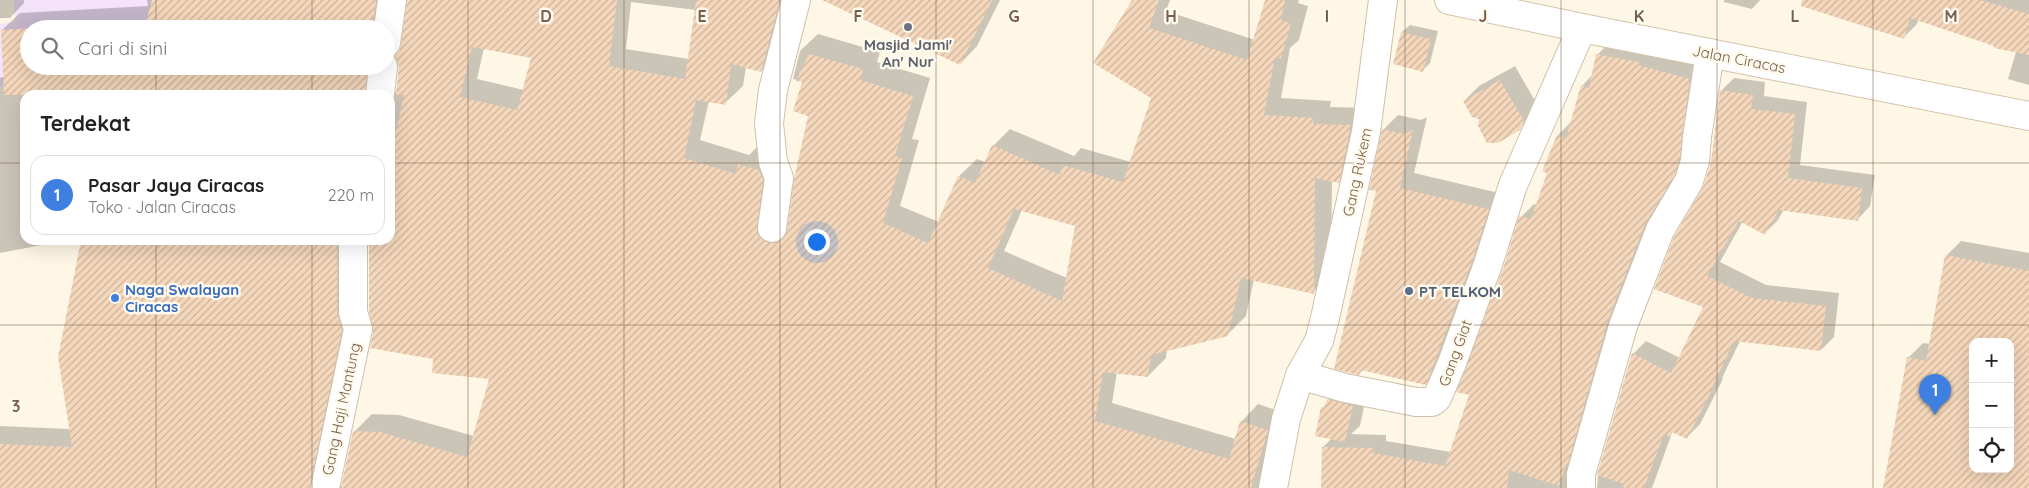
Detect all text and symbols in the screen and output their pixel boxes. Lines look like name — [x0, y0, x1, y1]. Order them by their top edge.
text: D — [540, 6, 552, 26]
text: E — [697, 6, 707, 26]
text: F — [854, 6, 863, 26]
text: G — [1008, 6, 1020, 26]
text: H — [1165, 6, 1177, 26]
text: I — [1325, 6, 1329, 26]
text: J — [1479, 6, 1487, 26]
text: K — [1634, 6, 1644, 26]
text: L — [1791, 6, 1800, 26]
text: M — [1944, 6, 1958, 26]
search box — [20, 20, 395, 75]
marker: Masjid Jami' An' Nur — [902, 21, 914, 33]
icon: search — [38, 34, 66, 62]
place label: Masjid Jami' An' Nur — [864, 35, 952, 71]
text: Cari di sini — [78, 36, 167, 60]
street label: Jalan Ciracas — [1691, 41, 1787, 77]
text: Terdekat — [40, 110, 131, 136]
street label: Gang Rukem — [1338, 126, 1376, 218]
text: Pasar Jaya Ciracas — [88, 173, 264, 197]
text: 1 — [54, 185, 60, 205]
text: 220 m — [328, 185, 374, 205]
text: Toko · Jalan Ciracas — [88, 197, 236, 217]
your location — [804, 229, 830, 255]
place label: Naga Swalayan Ciracas — [125, 280, 239, 316]
place label: PT TELKOM — [1419, 282, 1501, 301]
marker: PT TELKOM — [1403, 285, 1415, 297]
marker: Naga Swalayan Ciracas — [109, 292, 121, 304]
street label: Gang Giat — [1434, 317, 1476, 389]
map controls — [1969, 338, 2014, 473]
button: + — [1969, 338, 2014, 383]
street label: Gang Haji Mantung — [318, 341, 364, 477]
pin: 1 — [1919, 374, 1951, 415]
button: − — [1969, 383, 2014, 428]
text: 3 — [12, 396, 20, 416]
button: locate — [1969, 428, 2014, 473]

